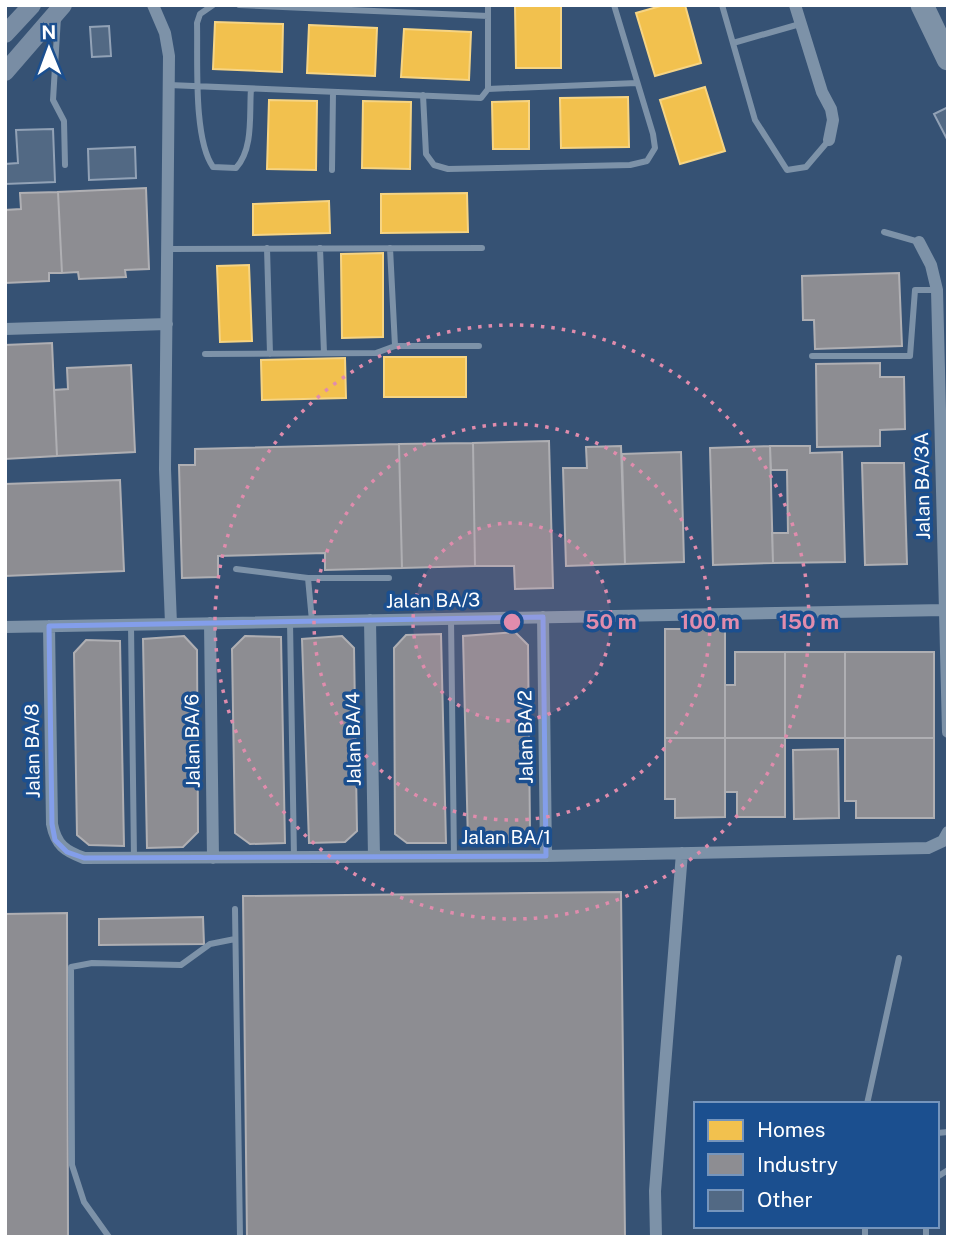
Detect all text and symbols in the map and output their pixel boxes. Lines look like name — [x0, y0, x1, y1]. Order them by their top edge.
north arrow — [14, 14, 84, 84]
text: N — [41, 21, 56, 43]
street label: Jalan BA/3A — [910, 432, 934, 540]
street label: Jalan BA/3 — [386, 588, 480, 612]
text: 50 m — [585, 609, 637, 634]
text: 100 m — [680, 609, 740, 634]
text: 150 m — [779, 609, 839, 634]
centre of rings — [500, 610, 524, 634]
street label: Jalan BA/2 — [513, 690, 537, 784]
street label: Jalan BA/4 — [341, 692, 365, 786]
street label: Jalan BA/6 — [180, 694, 204, 788]
street label: Jalan BA/8 — [20, 703, 44, 799]
street label: Jalan BA/1 — [461, 826, 551, 848]
legend — [694, 1102, 939, 1228]
text: Homes — [757, 1117, 825, 1142]
text: Industry — [757, 1152, 838, 1177]
text: Other — [757, 1187, 813, 1212]

